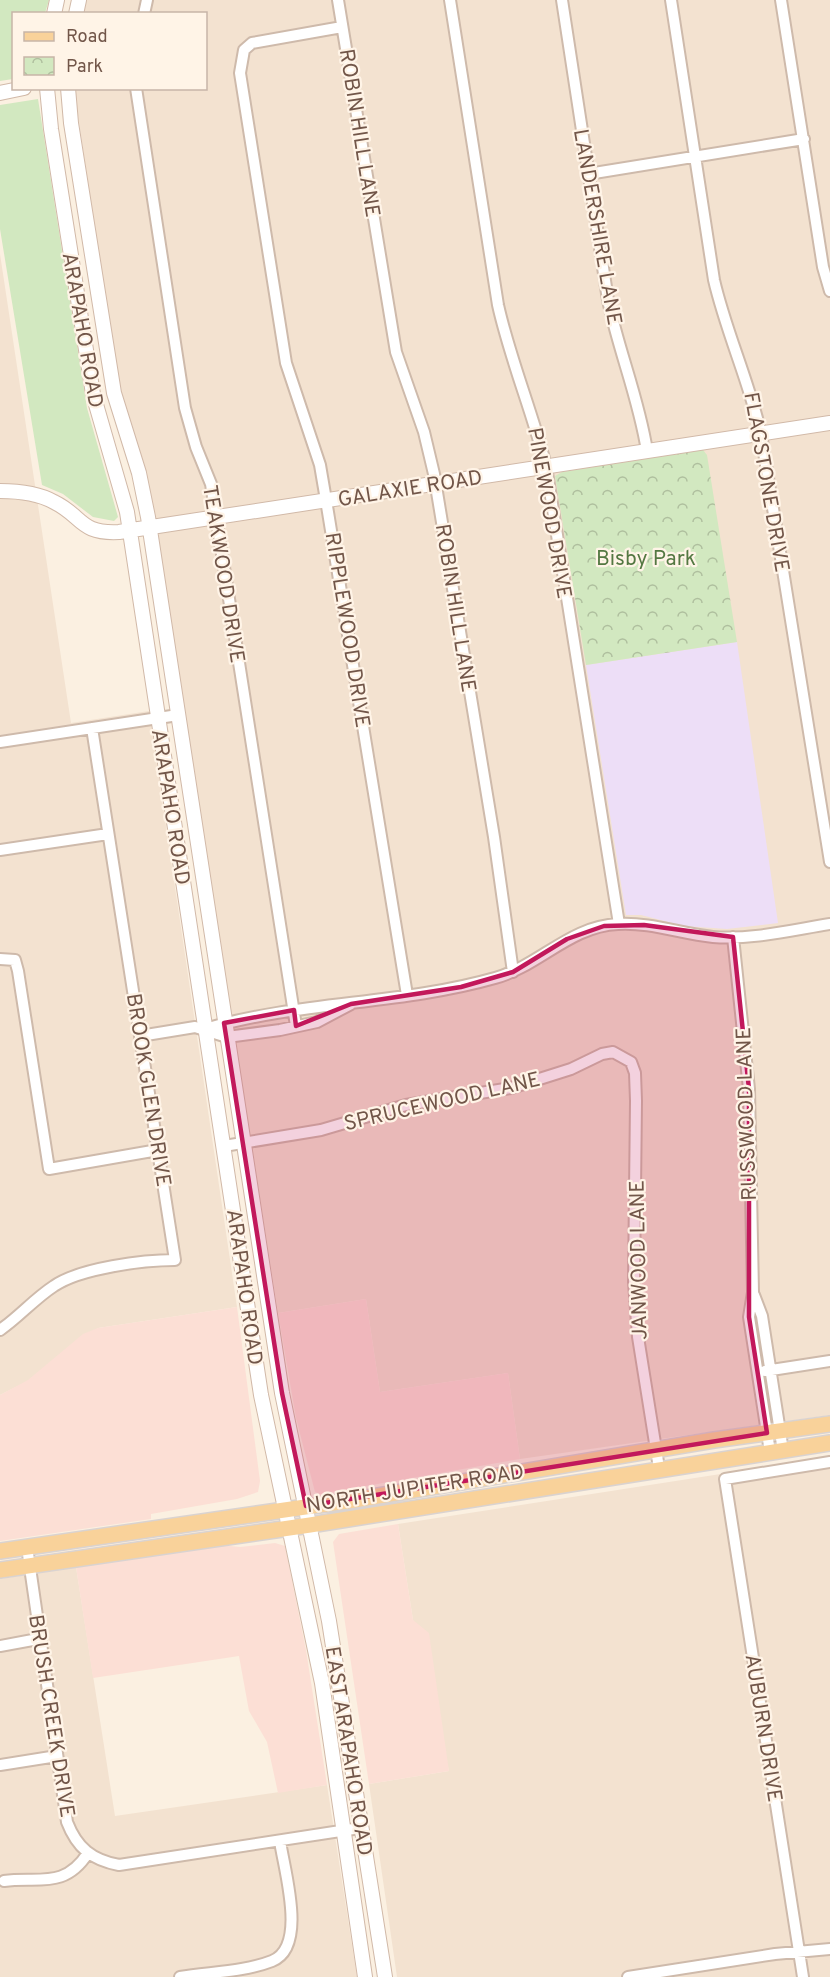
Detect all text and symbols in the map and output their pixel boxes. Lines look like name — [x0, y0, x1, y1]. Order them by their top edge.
legend — [12, 12, 207, 90]
text: Road — [66, 26, 108, 49]
street label: ROBIN HILL LANE — [332, 47, 385, 219]
text: Park — [66, 56, 103, 79]
street label: LANDERSHIRE LANE — [566, 127, 627, 328]
street label: ARAPAHO ROAD — [55, 250, 108, 410]
street label: FLAGSTONE DRIVE — [736, 390, 795, 574]
street label: PINEWOOD DRIVE — [520, 425, 577, 601]
street label: GALAXIE ROAD — [336, 465, 485, 514]
street label: TEAKWOOD DRIVE — [195, 483, 250, 665]
street label: ROBIN HILL LANE — [428, 522, 481, 694]
street label: RIPPLEWOOD DRIVE — [318, 530, 375, 730]
park label: Bisby Park — [596, 546, 696, 573]
street label: ARAPAHO ROAD — [144, 727, 195, 887]
street label: BROOK GLEN DRIVE — [119, 992, 176, 1189]
street label: RUSSWOOD LANE — [731, 1027, 764, 1201]
street label: SPRUCEWOOD LANE — [342, 1067, 543, 1138]
street label: JANWOOD LANE — [625, 1180, 654, 1340]
street label: ARAPAHO ROAD — [219, 1207, 268, 1367]
street label: NORTH JUPITER ROAD — [304, 1459, 526, 1520]
street label: BRUSH CREEK DRIVE — [21, 1613, 80, 1820]
street label: EAST ARAPAHO ROAD — [318, 1645, 377, 1858]
street label: AUBURN DRIVE — [737, 1652, 788, 1804]

